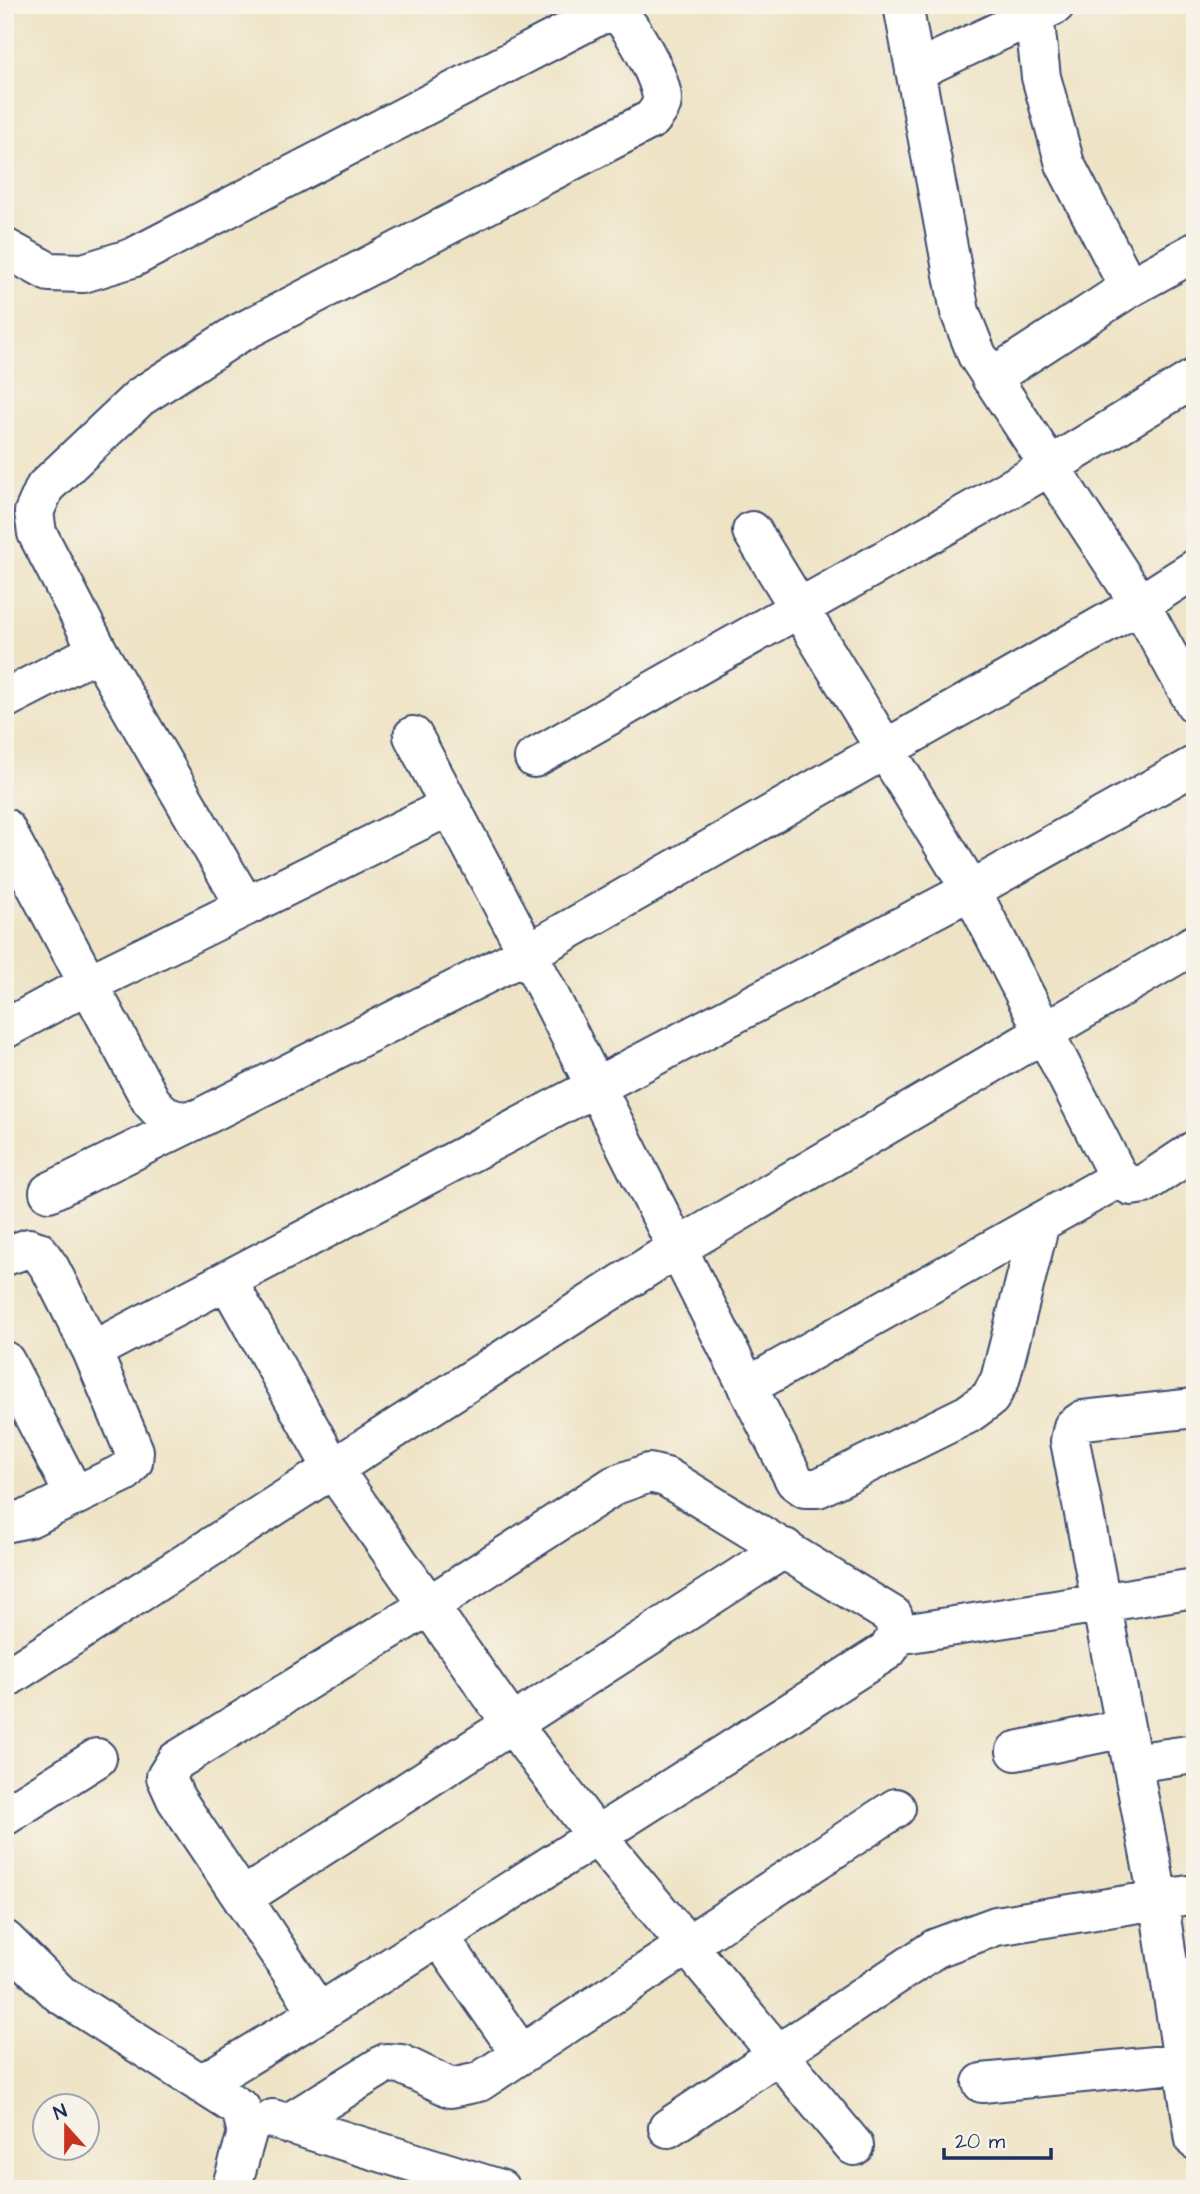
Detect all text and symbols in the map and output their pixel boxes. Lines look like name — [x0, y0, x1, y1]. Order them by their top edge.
north arrow — [32, 2092, 102, 2162]
text: N — [50, 2098, 71, 2127]
scale bar — [944, 2117, 1051, 2161]
text: 20 m — [955, 2127, 1006, 2156]

